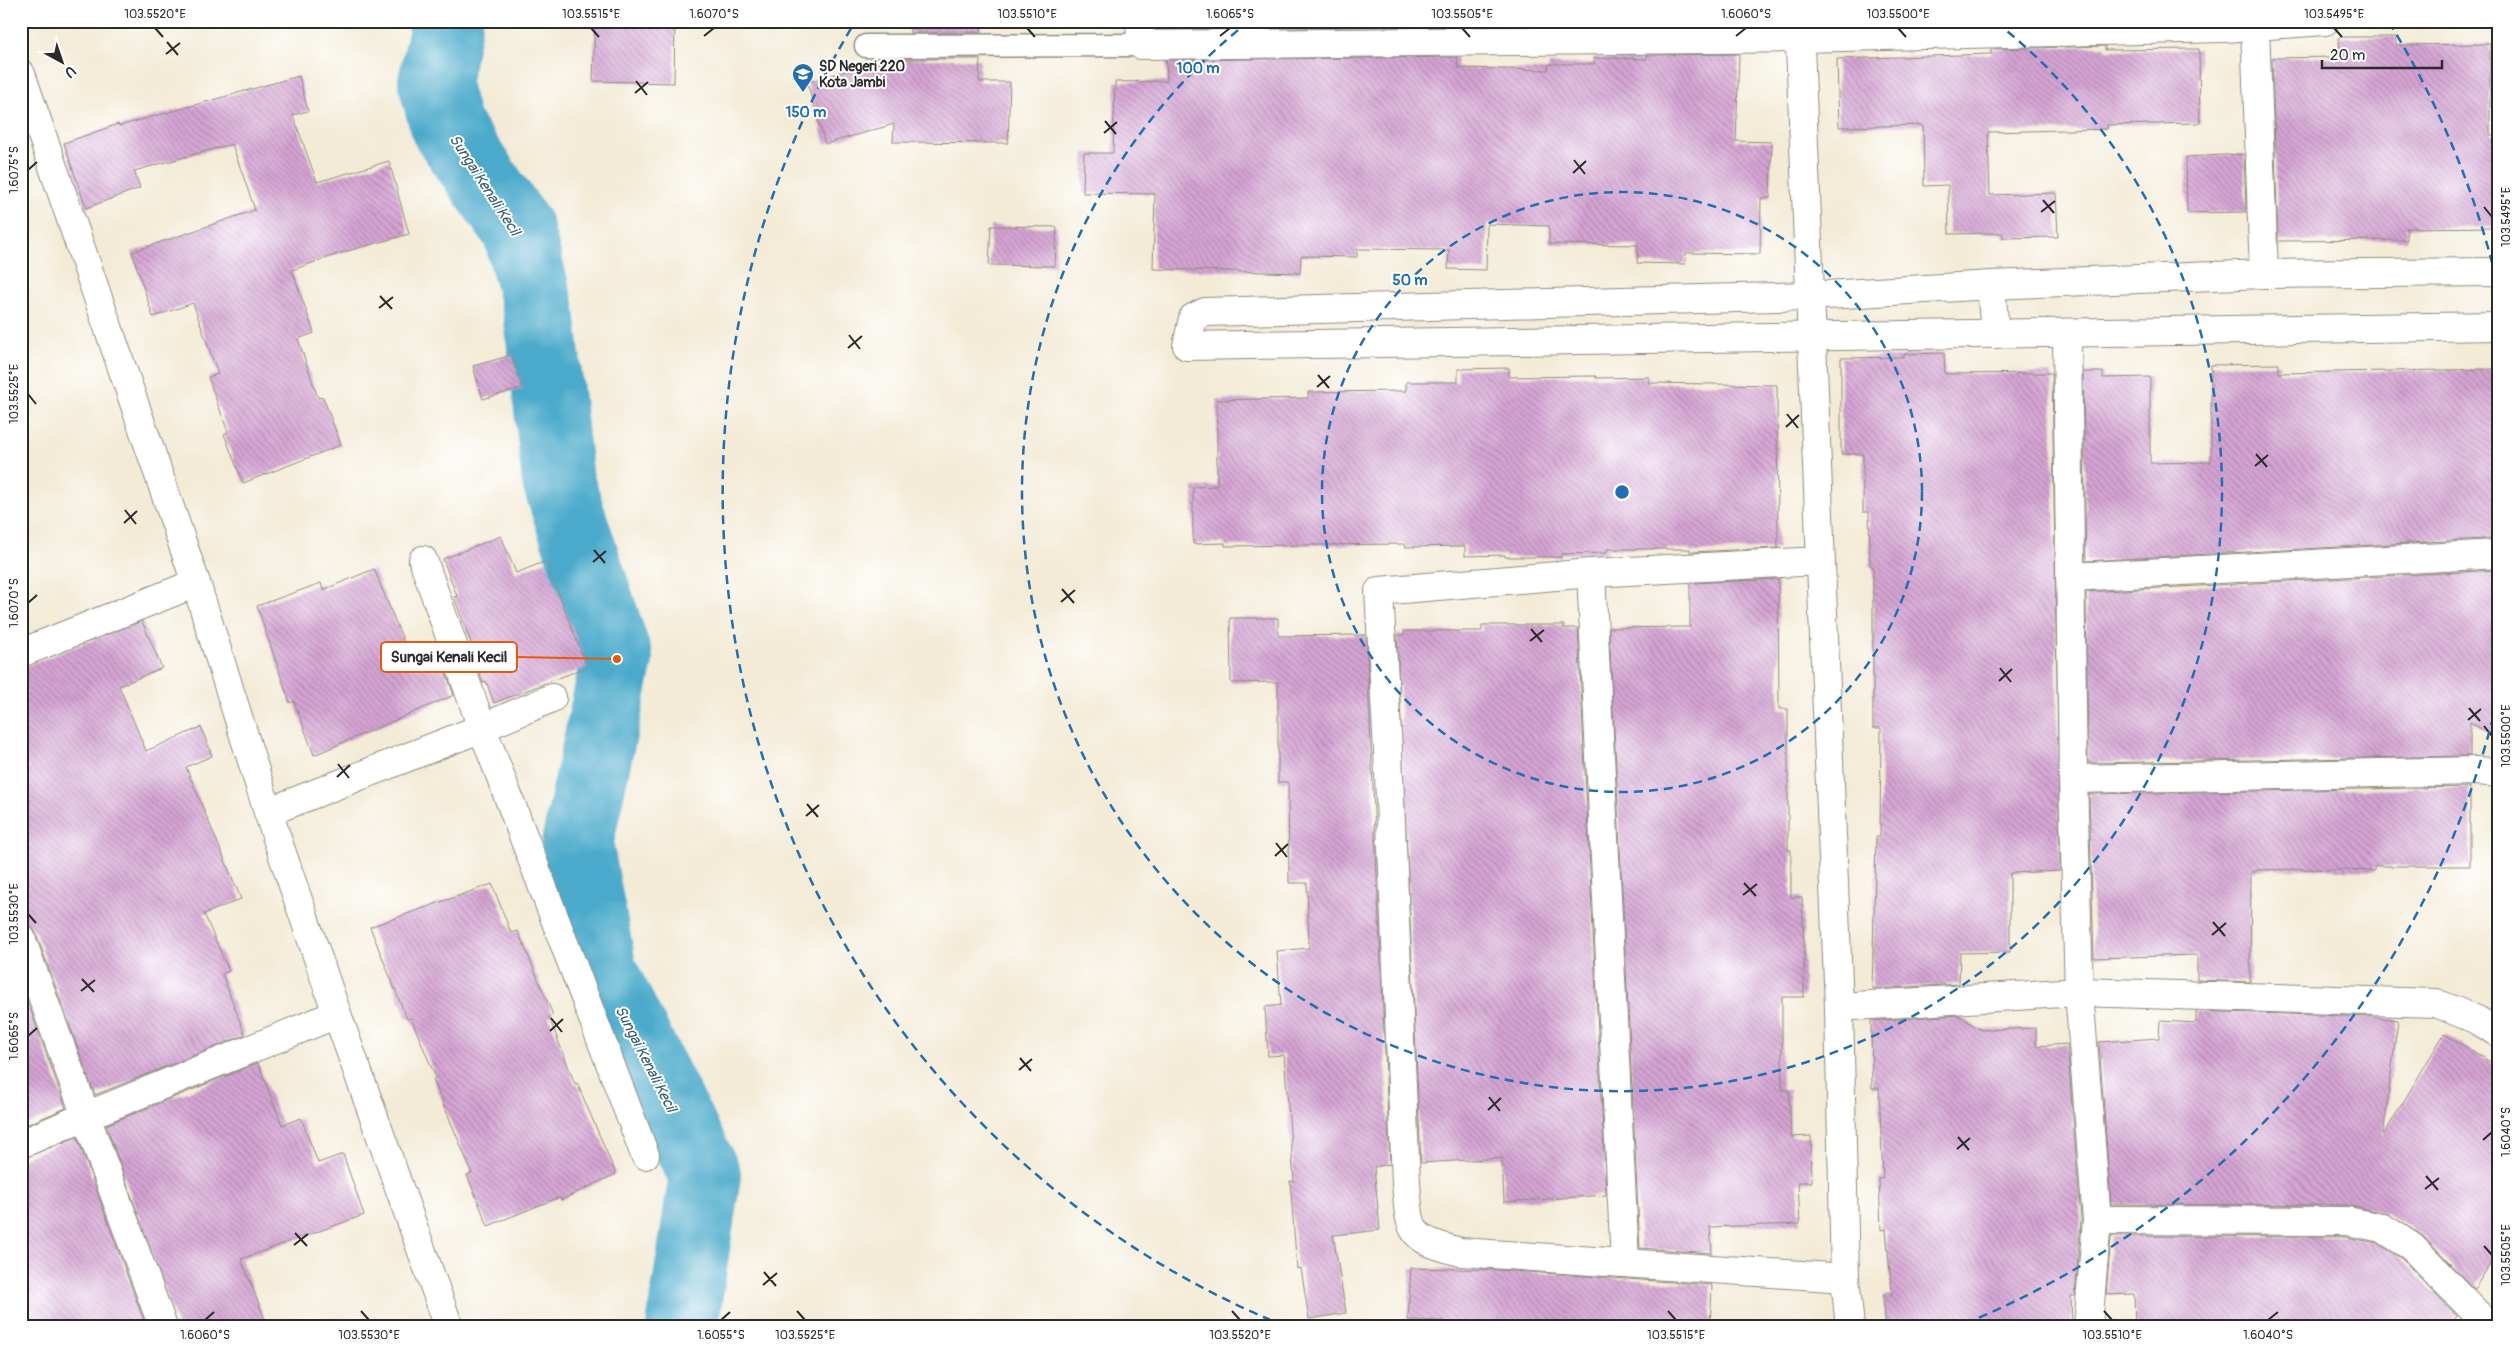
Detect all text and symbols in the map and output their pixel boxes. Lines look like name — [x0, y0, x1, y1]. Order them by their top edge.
text: 103.5520°E — [124, 7, 186, 22]
text: 103.5515°E — [562, 7, 620, 22]
text: 1.6070°S — [689, 7, 739, 22]
text: 103.5510°E — [997, 7, 1057, 22]
text: 1.6065°S — [1206, 7, 1254, 22]
text: 103.5505°E — [1431, 7, 1493, 22]
text: 1.6060°S — [1721, 7, 1771, 22]
text: 103.5500°E — [1866, 7, 1930, 22]
text: 103.5495°E — [2304, 7, 2364, 22]
north arrow — [38, 38, 88, 88]
scale bar — [2322, 38, 2442, 70]
text: 20 m — [2330, 46, 2365, 65]
place label: SD Negeri 220 Kota Jambi — [819, 58, 905, 91]
text: 100 m — [1177, 59, 1219, 78]
text: U — [61, 62, 79, 81]
school or university icon: SD Negeri 220 Kota Jambi — [791, 62, 815, 93]
text: 150 m — [786, 103, 826, 122]
water label: Sungai Kenali Kecil — [445, 131, 525, 241]
text: 1.6075°S — [7, 146, 22, 194]
text: 103.5495°E — [2499, 187, 2514, 247]
text: 50 m — [1393, 271, 1427, 290]
text: 103.5525°E — [7, 364, 22, 424]
centre of rings — [1613, 483, 1631, 501]
text: 1.6070°S — [7, 578, 22, 628]
callout: Sungai Kenali Kecil — [381, 642, 517, 672]
text: Sungai Kenali Kecil — [391, 648, 507, 667]
text: 103.5500°E — [2499, 704, 2514, 768]
text: 103.5530°E — [7, 883, 22, 945]
water label: Sungai Kenali Kecil — [611, 1003, 681, 1117]
text: 1.6065°S — [7, 1012, 22, 1060]
text: 1.6040°S — [2499, 1107, 2514, 1157]
text: 103.5505°E — [2499, 1224, 2514, 1286]
text: 1.6060°S — [180, 1328, 230, 1343]
text: 103.5530°E — [338, 1328, 400, 1343]
text: 1.6055°S — [697, 1328, 745, 1343]
text: 103.5525°E — [775, 1328, 835, 1343]
text: 103.5520°E — [1209, 1328, 1271, 1343]
text: 103.5515°E — [1647, 1328, 1705, 1343]
text: 103.5510°E — [2082, 1328, 2142, 1343]
text: 1.6040°S — [2243, 1328, 2293, 1343]

